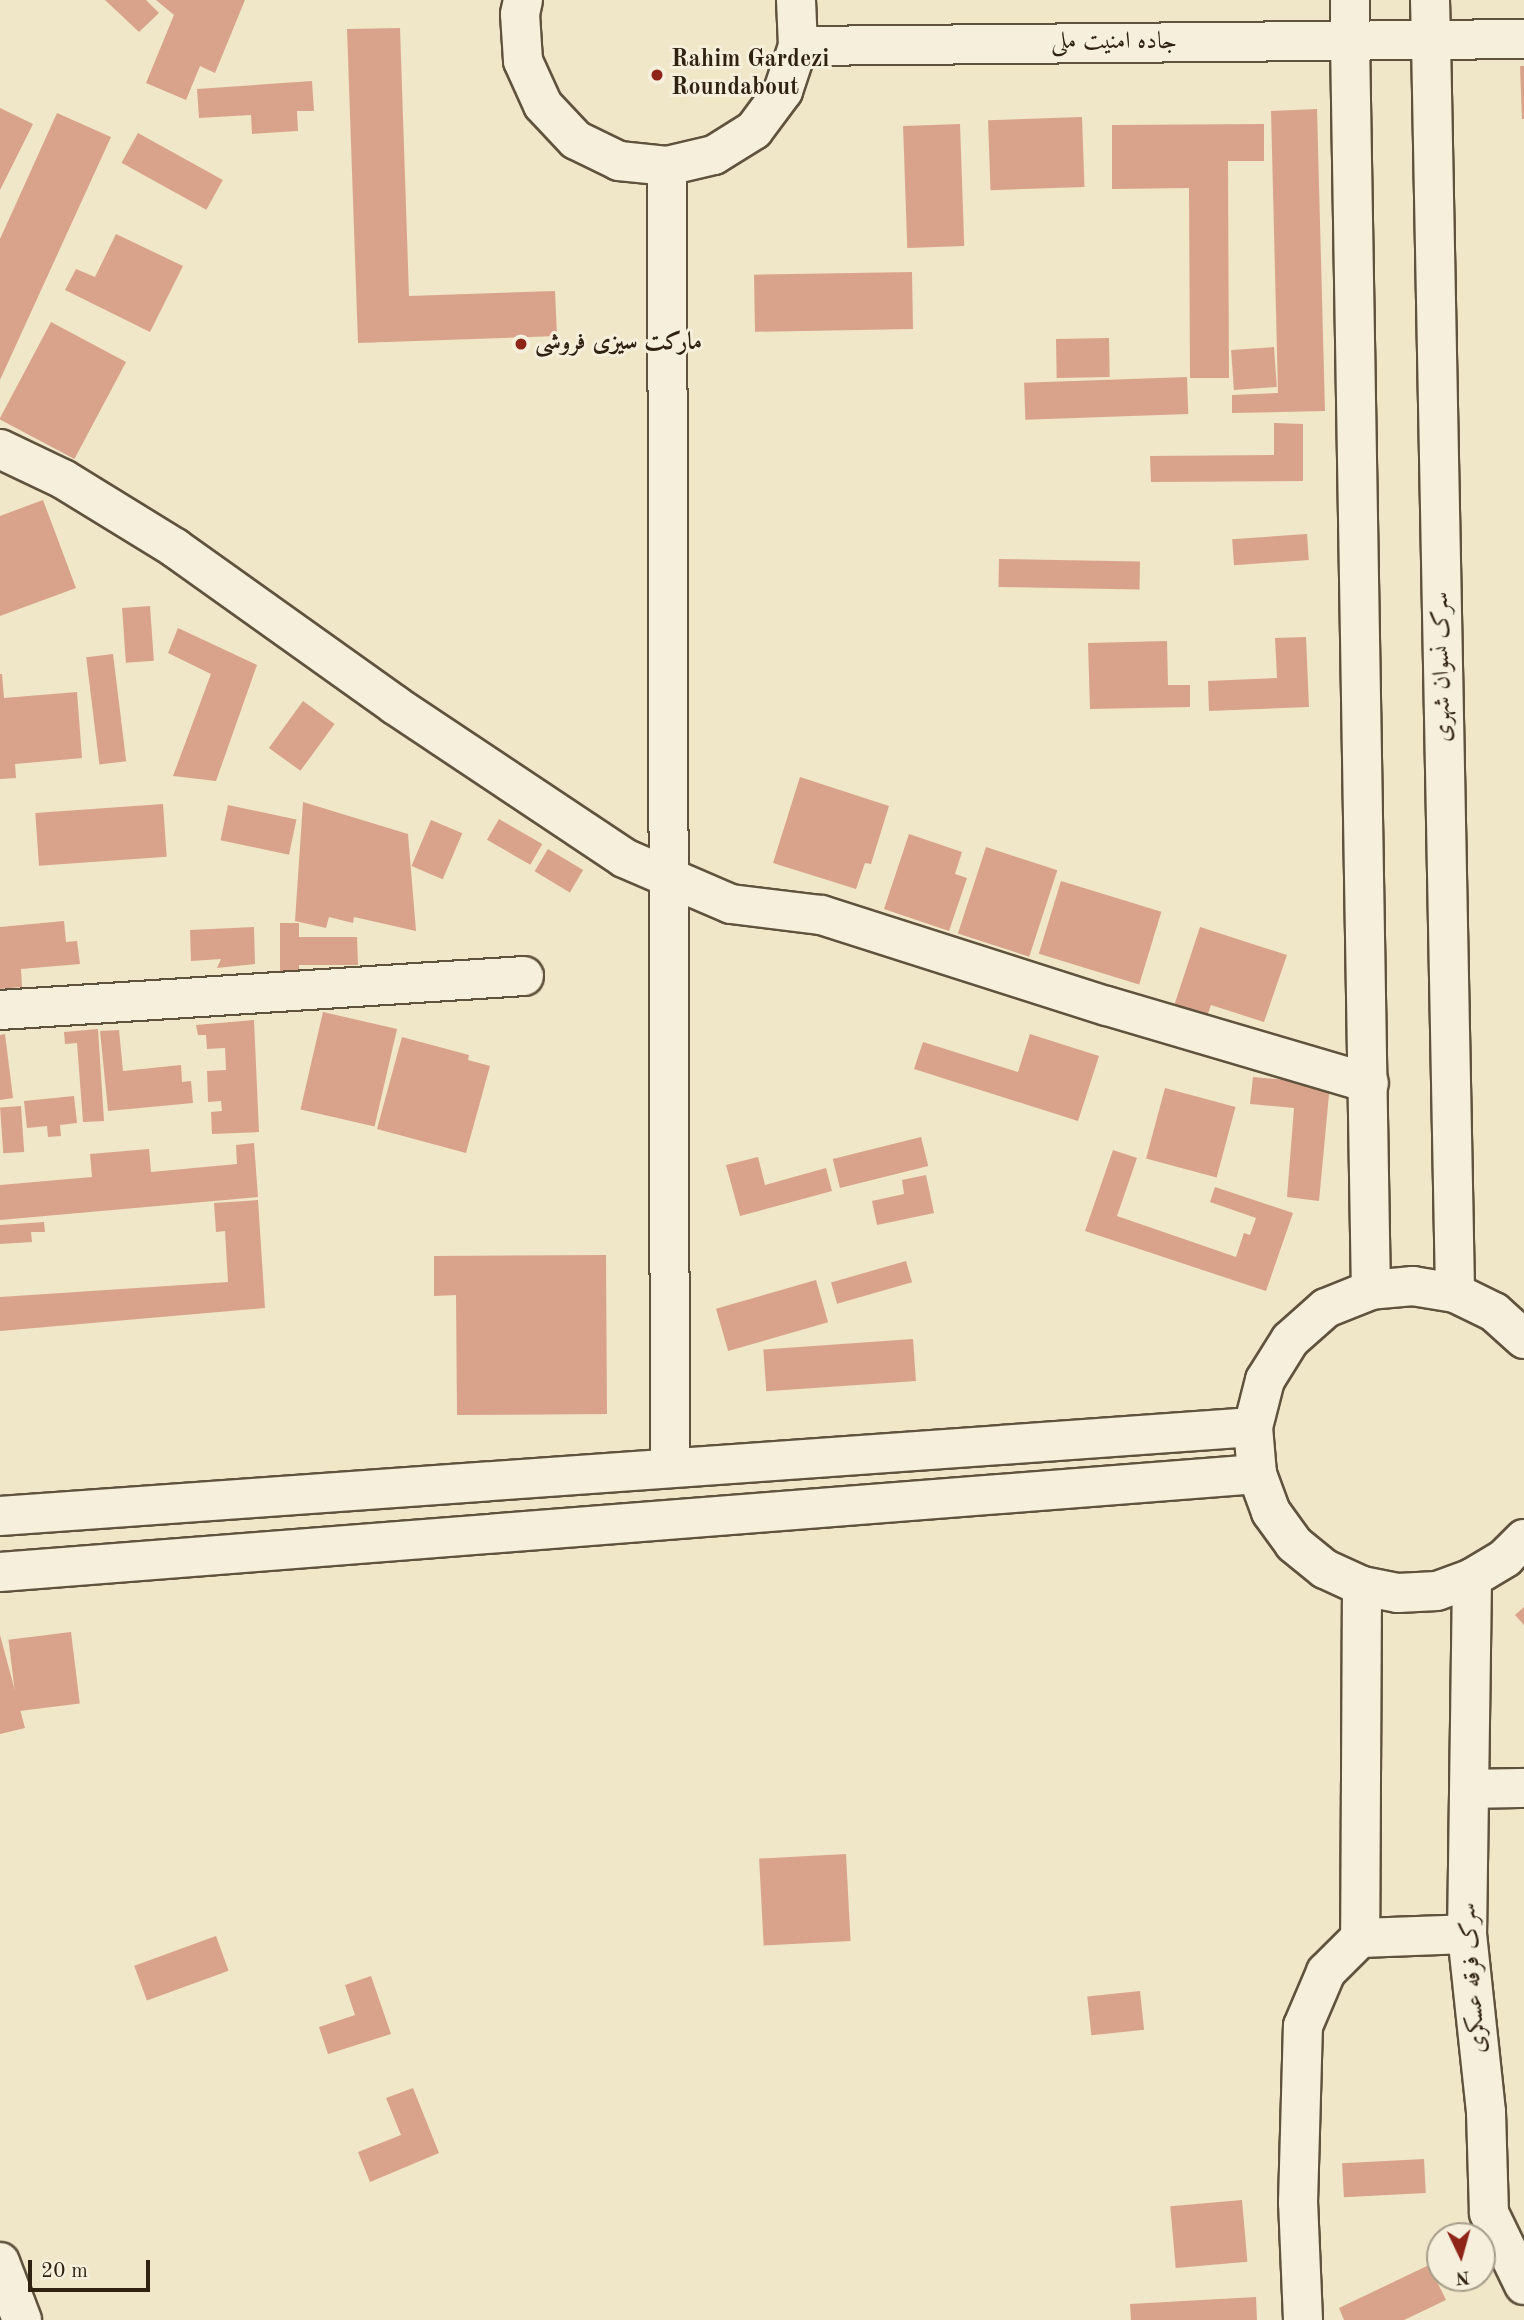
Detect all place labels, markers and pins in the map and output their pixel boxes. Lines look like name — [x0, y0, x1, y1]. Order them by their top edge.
place label: Rahim Gardezi Roundabout — [671, 47, 829, 103]
marker: Rahim Gardezi Roundabout — [649, 67, 665, 83]
place label: مارکت سیزی فروشی — [535, 330, 702, 358]
marker: مارکت سیزی فروشی — [513, 336, 529, 352]

